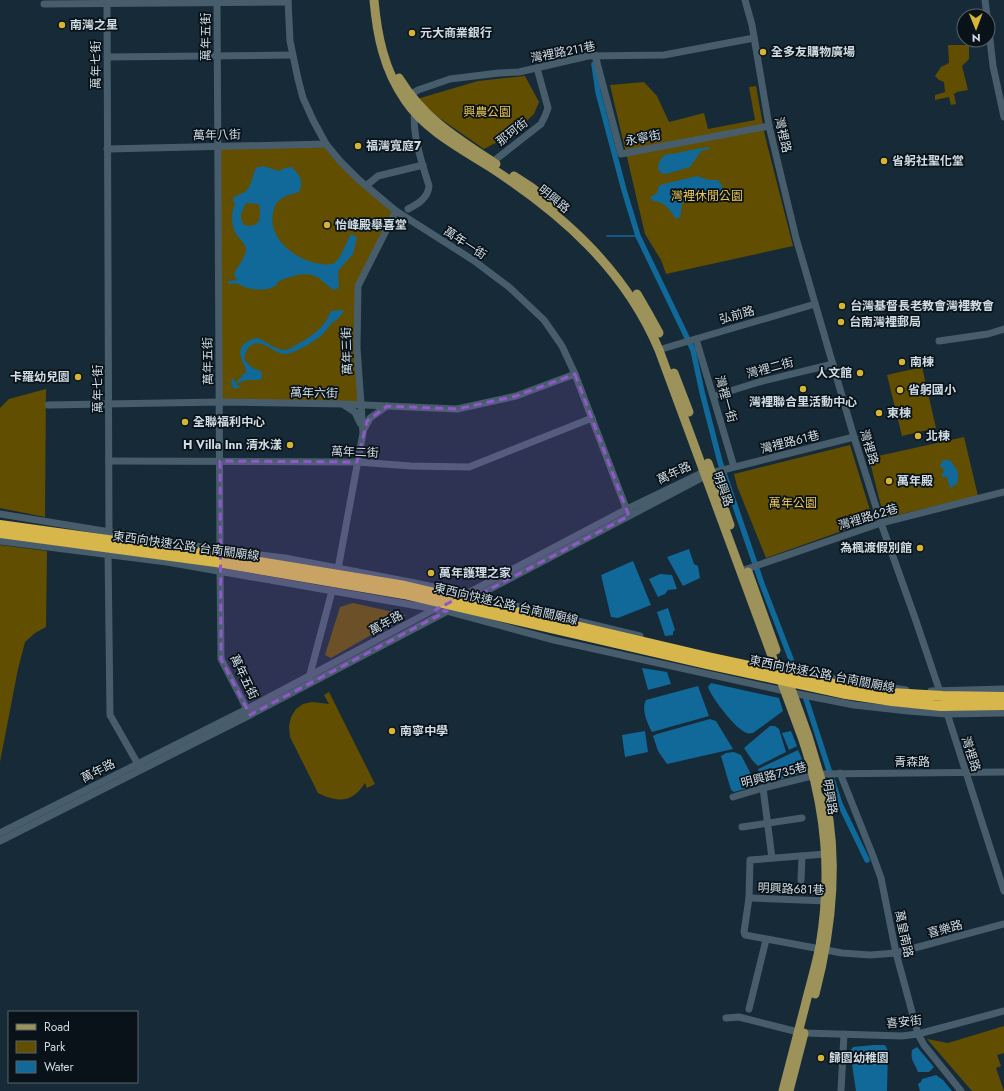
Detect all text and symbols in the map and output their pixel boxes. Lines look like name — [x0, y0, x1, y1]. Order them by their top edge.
north arrow — [956, 8, 996, 48]
street label: 萬年五街 — [197, 13, 215, 61]
place label: 南灣之星 — [70, 16, 118, 34]
marker: 南灣之星 — [57, 20, 67, 30]
place label: 元大商業銀行 — [420, 24, 492, 42]
marker: 元大商業銀行 — [407, 28, 417, 38]
text: N — [972, 30, 981, 46]
street label: 灣裡路211巷 — [529, 37, 597, 67]
street label: 萬年七街 — [87, 41, 105, 89]
place label: 全多友購物廣場 — [771, 43, 855, 61]
marker: 全多友購物廣場 — [758, 47, 768, 57]
park label: 興農公園 — [463, 103, 511, 121]
street label: 那珂街 — [492, 114, 532, 150]
street label: 灣裡路 — [770, 115, 796, 155]
street label: 萬年八街 — [193, 126, 241, 144]
street label: 永寧街 — [624, 126, 662, 150]
place label: 福灣寬庭7 — [366, 137, 422, 155]
marker: 福灣寬庭7 — [353, 141, 363, 151]
place label: 省躬社聖化堂 — [892, 152, 964, 170]
marker: 省躬社聖化堂 — [879, 156, 889, 166]
street label: 明興路 — [534, 181, 574, 217]
park label: 灣裡休閒公園 — [671, 187, 743, 205]
place label: 怡峰殿舉喜堂 — [335, 216, 407, 234]
marker: 怡峰殿舉喜堂 — [322, 220, 332, 230]
street label: 萬年一街 — [440, 222, 490, 264]
place label: 台灣基督長老教會灣裡教會 — [850, 297, 994, 315]
street label: 弘前路 — [717, 301, 757, 329]
marker: 台灣基督長老教會灣裡教會 — [837, 301, 847, 311]
place label: 台南灣裡郵局 — [849, 313, 921, 331]
marker: 台南灣裡郵局 — [836, 317, 846, 327]
street label: 萬年三街 — [337, 327, 357, 375]
street label: 萬年五街 — [199, 337, 217, 385]
street label: 灣裡二街 — [744, 353, 796, 383]
place label: 南棟 — [910, 353, 934, 371]
marker: 南棟 — [897, 357, 907, 367]
place label: 人文館 — [816, 364, 852, 382]
street label: 萬年七街 — [89, 365, 107, 413]
place label: 卡羅幼兒園 — [10, 368, 70, 386]
marker: 人文館 — [855, 368, 865, 378]
marker: 卡羅幼兒園 — [73, 372, 83, 382]
street label: 灣裡一街 — [711, 373, 741, 425]
place label: 省躬國小 — [908, 381, 956, 399]
street label: 萬年六街 — [290, 384, 338, 402]
marker: 灣裡聯合里活動中心 — [798, 384, 808, 394]
marker: 省躬國小 — [895, 385, 905, 395]
place label: 灣裡聯合里活動中心 — [749, 393, 857, 411]
place label: 東棟 — [887, 404, 911, 422]
marker: 東棟 — [874, 408, 884, 418]
place label: 全聯福利中心 — [193, 413, 265, 431]
marker: 全聯福利中心 — [180, 417, 190, 427]
street label: 灣裡路61巷 — [759, 426, 821, 458]
street label: 灣裡路 — [855, 427, 883, 467]
place label: 北棟 — [926, 427, 950, 445]
marker: 北棟 — [913, 431, 923, 441]
place label: H Villa Inn 清水漾 — [183, 436, 282, 454]
marker: H Villa Inn 清水漾 — [285, 440, 295, 450]
street label: 萬年二街 — [331, 442, 379, 462]
street label: 萬年路 — [654, 457, 694, 489]
street label: 明興路 — [708, 469, 738, 509]
place label: 萬年殿 — [897, 472, 933, 490]
marker: 萬年殿 — [884, 476, 894, 486]
park label: 萬年公園 — [769, 494, 817, 512]
street label: 灣裡路62巷 — [836, 499, 900, 535]
street label: 東西向快速公路 台南關廟線 — [112, 527, 260, 565]
place label: 為楓渡假別館 — [840, 539, 912, 557]
marker: 為楓渡假別館 — [915, 543, 925, 553]
place label: 萬年護理之家 — [439, 564, 511, 582]
marker: 萬年護理之家 — [426, 568, 436, 578]
street label: 東西向快速公路 台南關廟線 — [432, 579, 580, 629]
street label: 萬年路 — [366, 606, 406, 640]
street label: 萬年五街 — [225, 651, 263, 703]
street label: 東西向快速公路 台南關廟線 — [748, 651, 896, 697]
place label: 南寧中學 — [400, 722, 448, 740]
marker: 南寧中學 — [387, 726, 397, 736]
street label: 灣裡路 — [957, 734, 985, 774]
street label: 青森路 — [894, 753, 930, 771]
street label: 萬年路 — [78, 755, 118, 787]
street label: 明興路735巷 — [739, 758, 809, 792]
street label: 明興路 — [818, 778, 842, 816]
street label: 明興路681巷 — [757, 879, 825, 899]
street label: 萬皇南路 — [890, 909, 918, 959]
street label: 喜樂路 — [925, 916, 965, 942]
legend — [8, 1011, 138, 1083]
street label: 喜安街 — [885, 1011, 923, 1033]
text: Road — [44, 1018, 70, 1036]
text: Park — [44, 1038, 66, 1056]
place label: 歸園幼稚園 — [829, 1049, 889, 1067]
marker: 歸園幼稚園 — [816, 1053, 826, 1063]
text: Water — [44, 1058, 75, 1076]

